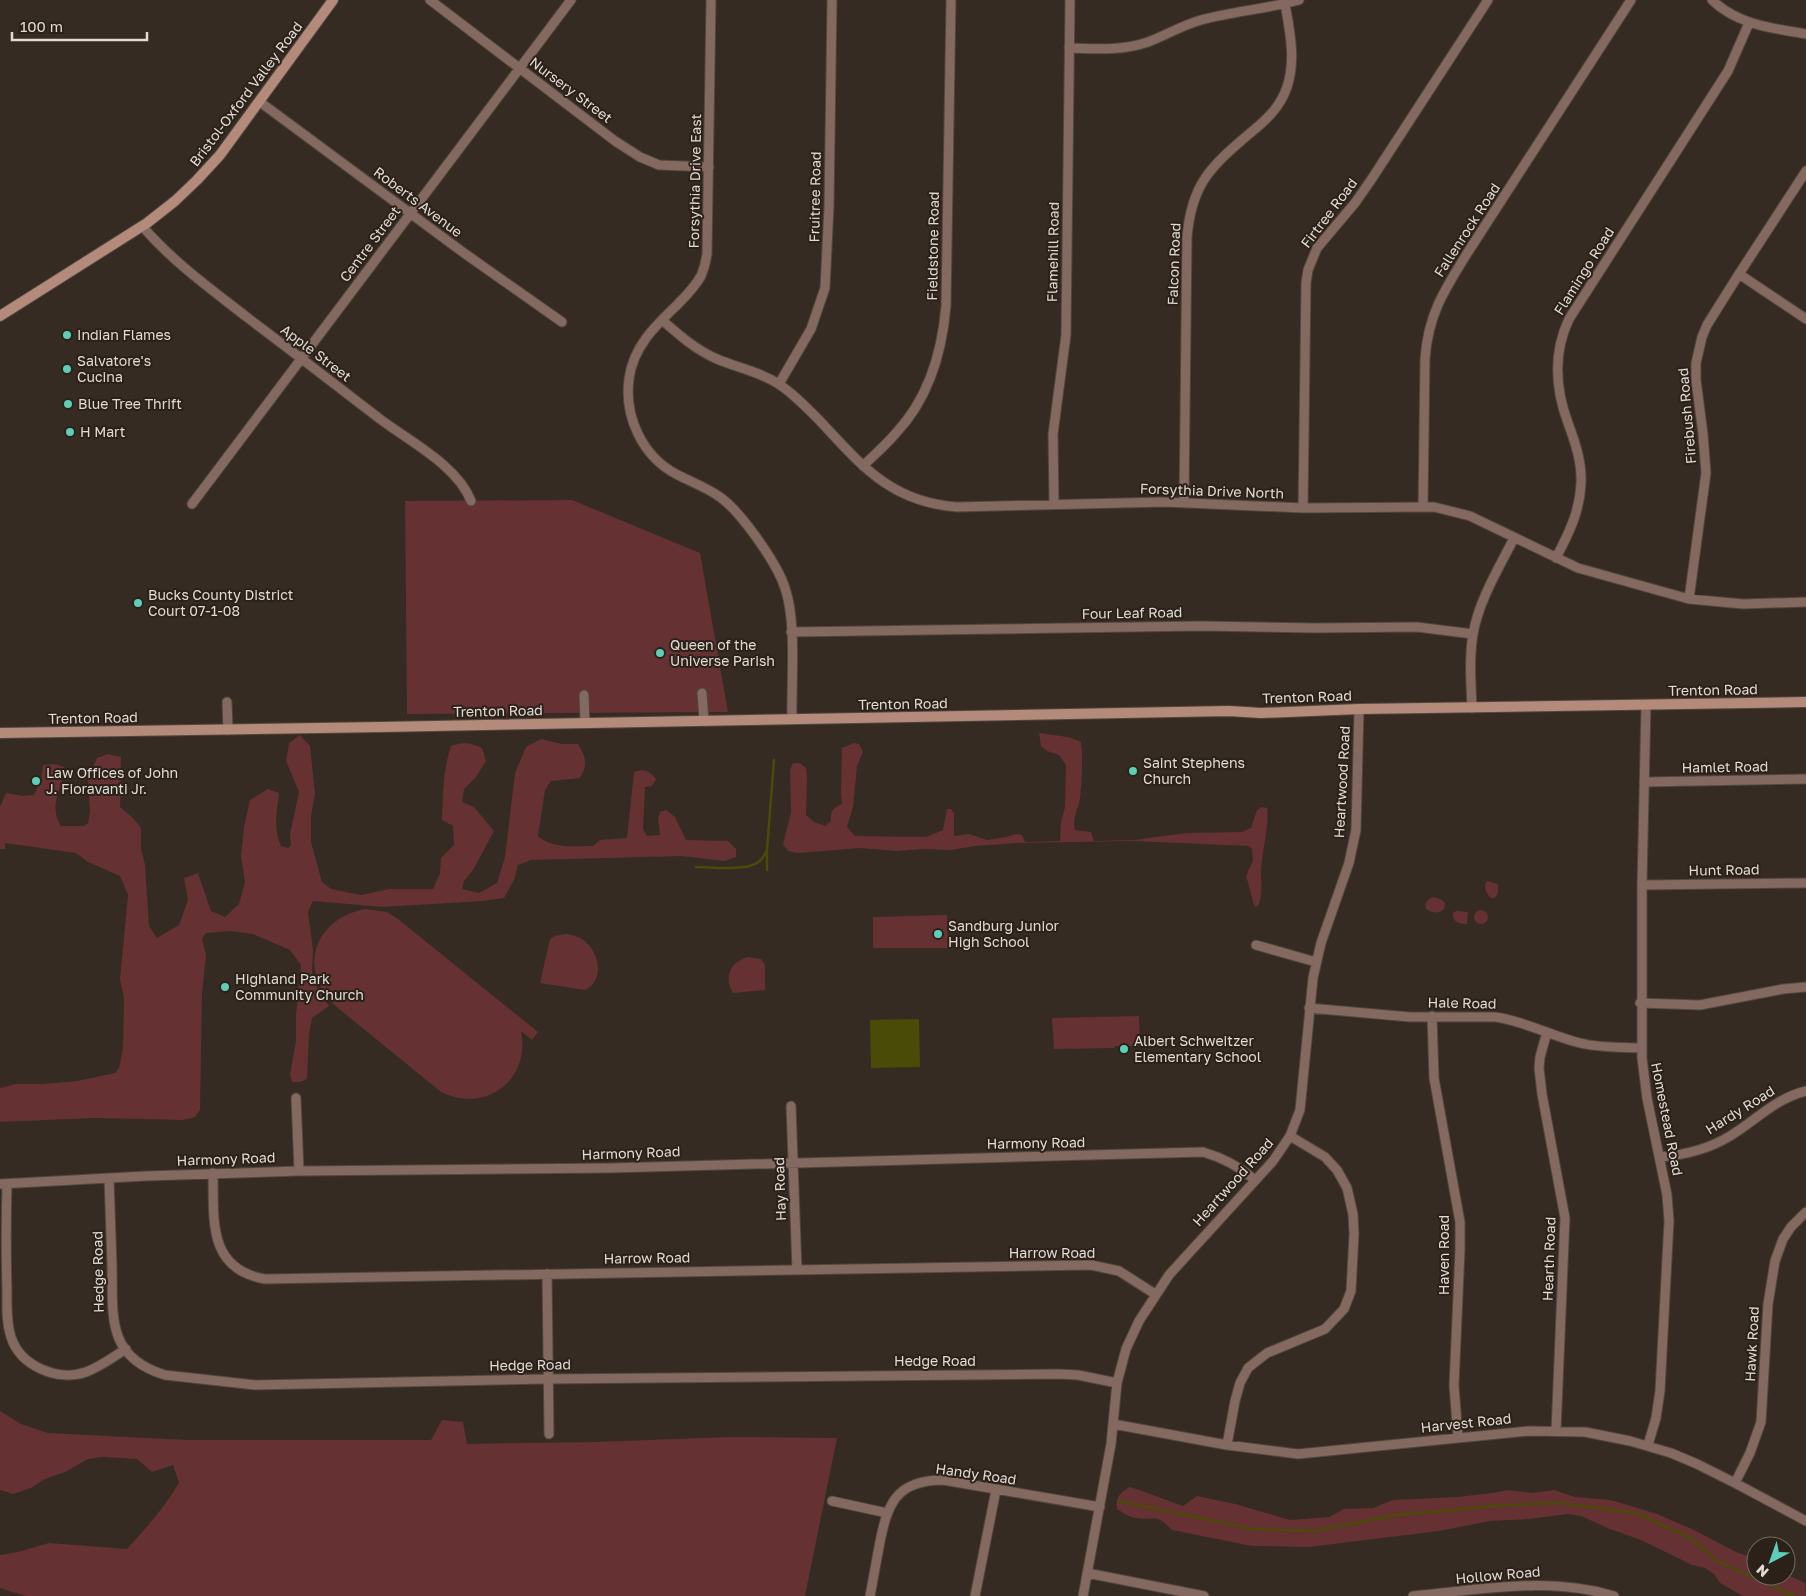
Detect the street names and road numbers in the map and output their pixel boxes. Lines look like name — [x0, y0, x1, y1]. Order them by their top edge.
street label: Bristol-Oxford Valley Road — [186, 18, 306, 169]
street label: Nursery Street — [527, 53, 616, 126]
street label: Forsythia Drive East — [685, 114, 704, 248]
street label: Fruitree Road — [805, 151, 824, 243]
street label: Roberts Avenue — [371, 163, 466, 240]
street label: Firtree Road — [1297, 175, 1360, 251]
street label: Fallenrock Road — [1430, 180, 1503, 280]
street label: Fieldstone Road — [923, 191, 942, 301]
street label: Flamehill Road — [1043, 202, 1062, 302]
street label: Centre Street — [336, 203, 403, 285]
street label: Falcon Road — [1164, 222, 1183, 306]
street label: Flamingo Road — [1550, 224, 1617, 318]
street label: Apple Street — [278, 321, 355, 385]
street label: Firebush Road — [1674, 367, 1699, 465]
street label: Forsythia Drive North — [1140, 479, 1284, 502]
street label: Four Leaf Road — [1081, 603, 1183, 622]
street label: Trenton Road — [1668, 680, 1758, 699]
street label: Trenton Road — [1262, 686, 1352, 707]
street label: Trenton Road — [858, 694, 948, 713]
street label: Trenton Road — [453, 701, 543, 720]
street label: Trenton Road — [48, 708, 138, 727]
street label: Heartwood Road — [1330, 725, 1353, 839]
street label: Hamlet Road — [1681, 757, 1769, 776]
street label: Hunt Road — [1688, 860, 1760, 879]
street label: Hale Road — [1427, 993, 1497, 1012]
street label: Homestead Road — [1648, 1061, 1687, 1177]
street label: Hardy Road — [1702, 1082, 1777, 1137]
street label: Harmony Road — [986, 1133, 1086, 1152]
street label: Heartwood Road — [1189, 1134, 1277, 1229]
street label: Harmony Road — [581, 1142, 681, 1163]
street label: Harmony Road — [176, 1148, 276, 1169]
street label: Hay Road — [770, 1157, 789, 1221]
street label: Haven Road — [1435, 1215, 1452, 1295]
street label: Hearth Road — [1539, 1217, 1558, 1301]
street label: Hedge Road — [88, 1231, 107, 1313]
street label: Harrow Road — [1009, 1244, 1095, 1261]
street label: Harrow Road — [603, 1248, 691, 1267]
street label: Hawk Road — [1741, 1306, 1762, 1382]
street label: Hedge Road — [894, 1352, 976, 1369]
street label: Hedge Road — [489, 1355, 571, 1374]
street label: Harvest Road — [1420, 1409, 1512, 1436]
street label: Handy Road — [935, 1459, 1018, 1488]
street label: Hollow Road — [1455, 1562, 1541, 1587]

